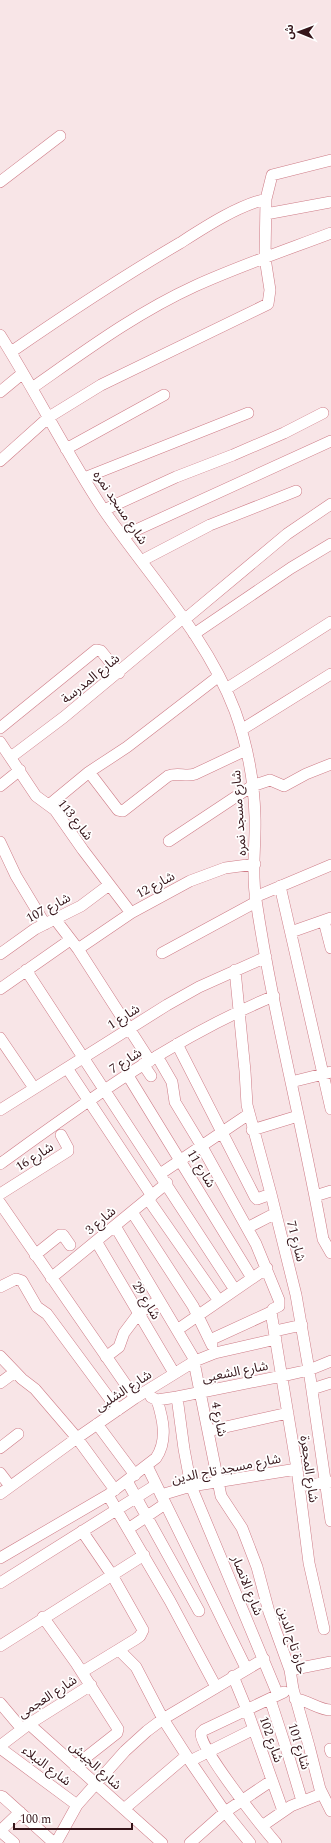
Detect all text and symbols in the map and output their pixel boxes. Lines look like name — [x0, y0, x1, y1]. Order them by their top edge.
north arrow — [279, 12, 319, 52]
text: ش — [281, 24, 298, 40]
street label: شارع مسجد نمره — [88, 466, 152, 549]
street label: شارع المدرسة — [57, 649, 124, 709]
street label: شارع مسجد نمره — [226, 769, 252, 856]
street label: شارع 113 — [53, 795, 98, 845]
street label: شارع 12 — [132, 866, 179, 903]
street label: شارع 107 — [23, 888, 74, 928]
street label: شارع 1 — [103, 999, 144, 1035]
street label: شارع 7 — [105, 1043, 146, 1079]
street label: شارع 16 — [12, 1137, 57, 1176]
street label: شارع 11 — [182, 1146, 220, 1191]
street label: شارع 3 — [81, 1202, 121, 1240]
street label: شارع 71 — [281, 1219, 311, 1264]
street label: شارع 29 — [127, 1278, 165, 1323]
street label: شارع الشعبى — [200, 1356, 270, 1388]
street label: شارع الشلبى — [91, 1365, 156, 1417]
street label: شارع 4 — [206, 1400, 232, 1438]
street label: شارع المجعرة — [294, 1434, 324, 1504]
street label: شارع مسجد تاج الدين — [170, 1449, 283, 1489]
street label: شارع الانصار — [226, 1551, 268, 1619]
street label: حارة تاج الدين — [272, 1604, 312, 1677]
street label: شارع العجمى — [14, 1670, 81, 1724]
street label: شارع 102 — [254, 1713, 288, 1765]
street label: شارع 101 — [282, 1720, 316, 1772]
street label: شارع الجيش — [65, 1737, 126, 1795]
street label: شارع النبلاء — [18, 1741, 75, 1791]
scale bar — [14, 1805, 132, 1831]
text: 100 m — [20, 1810, 51, 1829]

